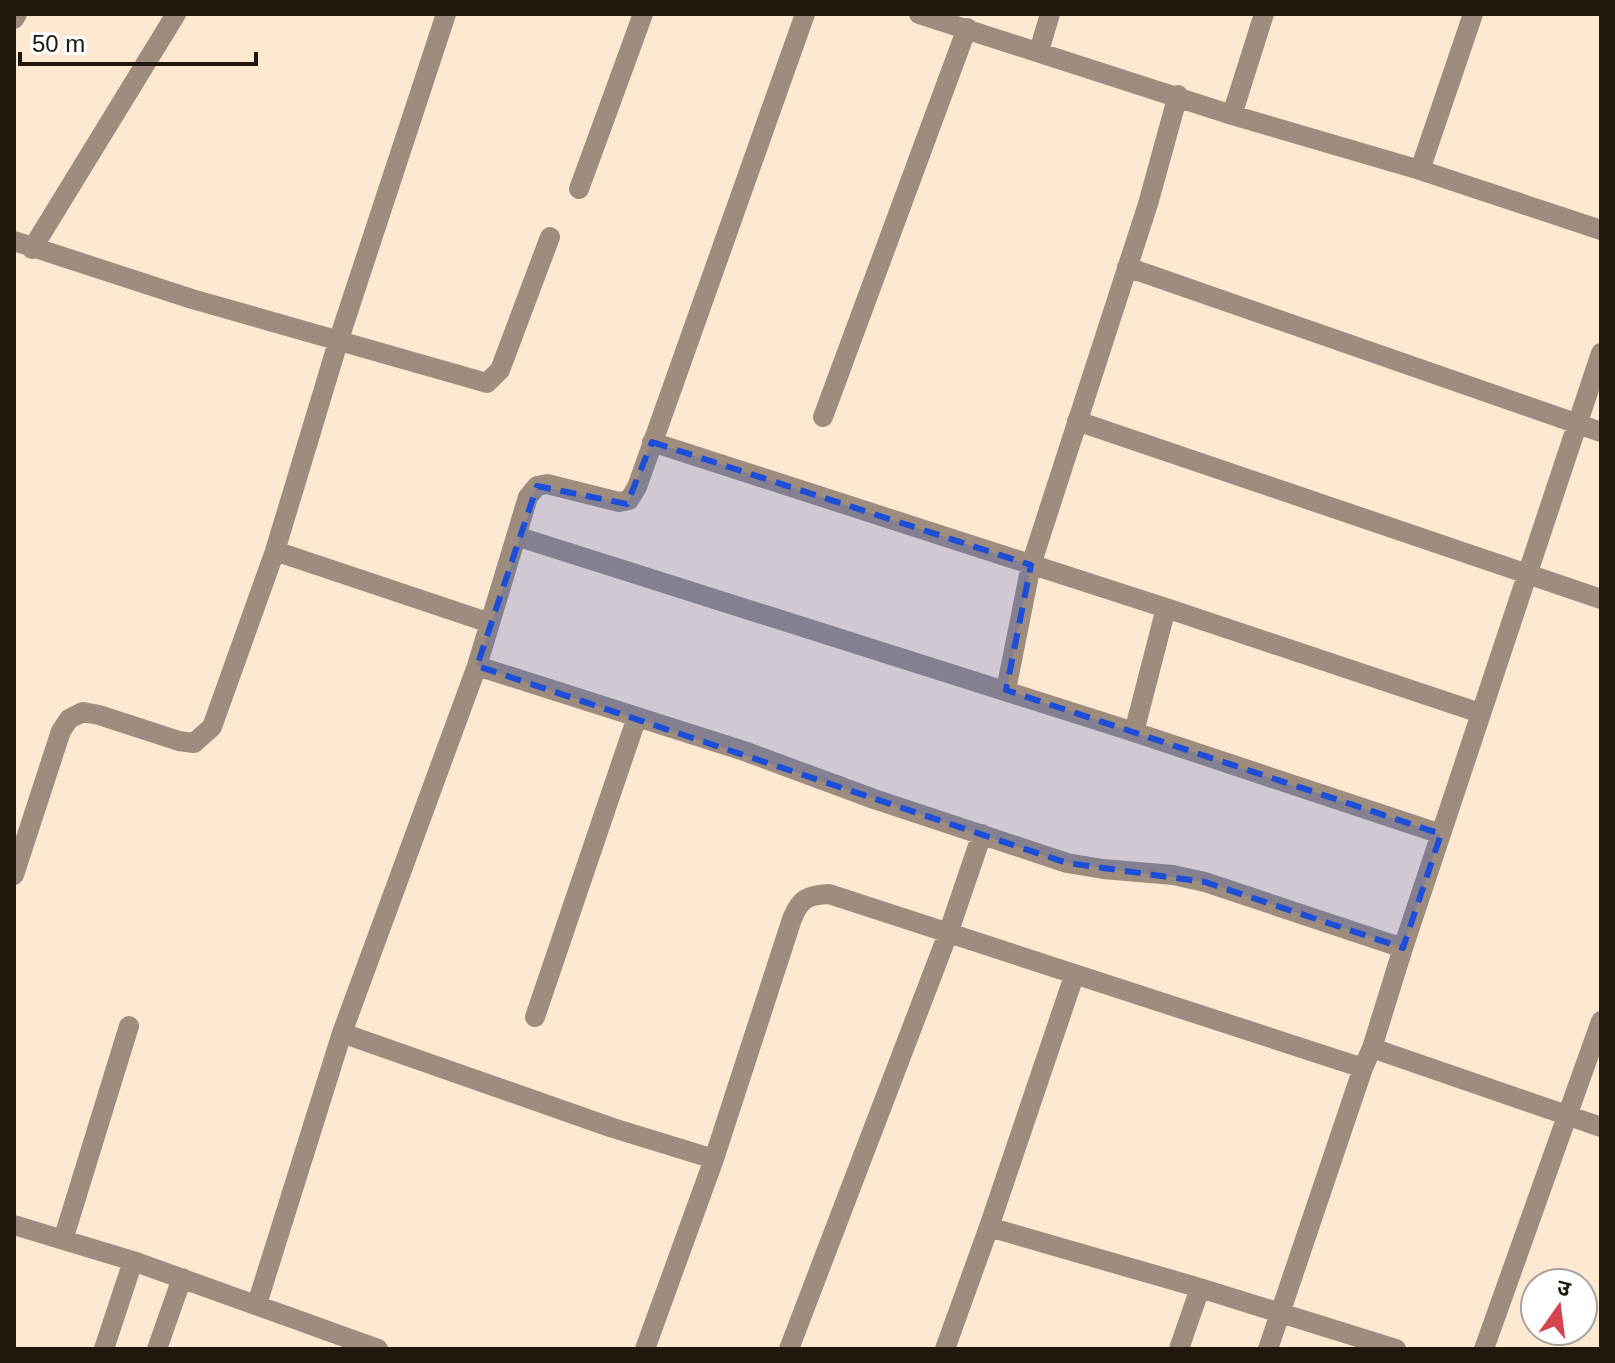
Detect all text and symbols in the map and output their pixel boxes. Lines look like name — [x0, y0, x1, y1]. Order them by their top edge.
scale bar — [20, 16, 256, 66]
text: 50 m — [32, 30, 85, 57]
north arrow — [1519, 1267, 1599, 1347]
text: उ — [1554, 1274, 1574, 1302]

